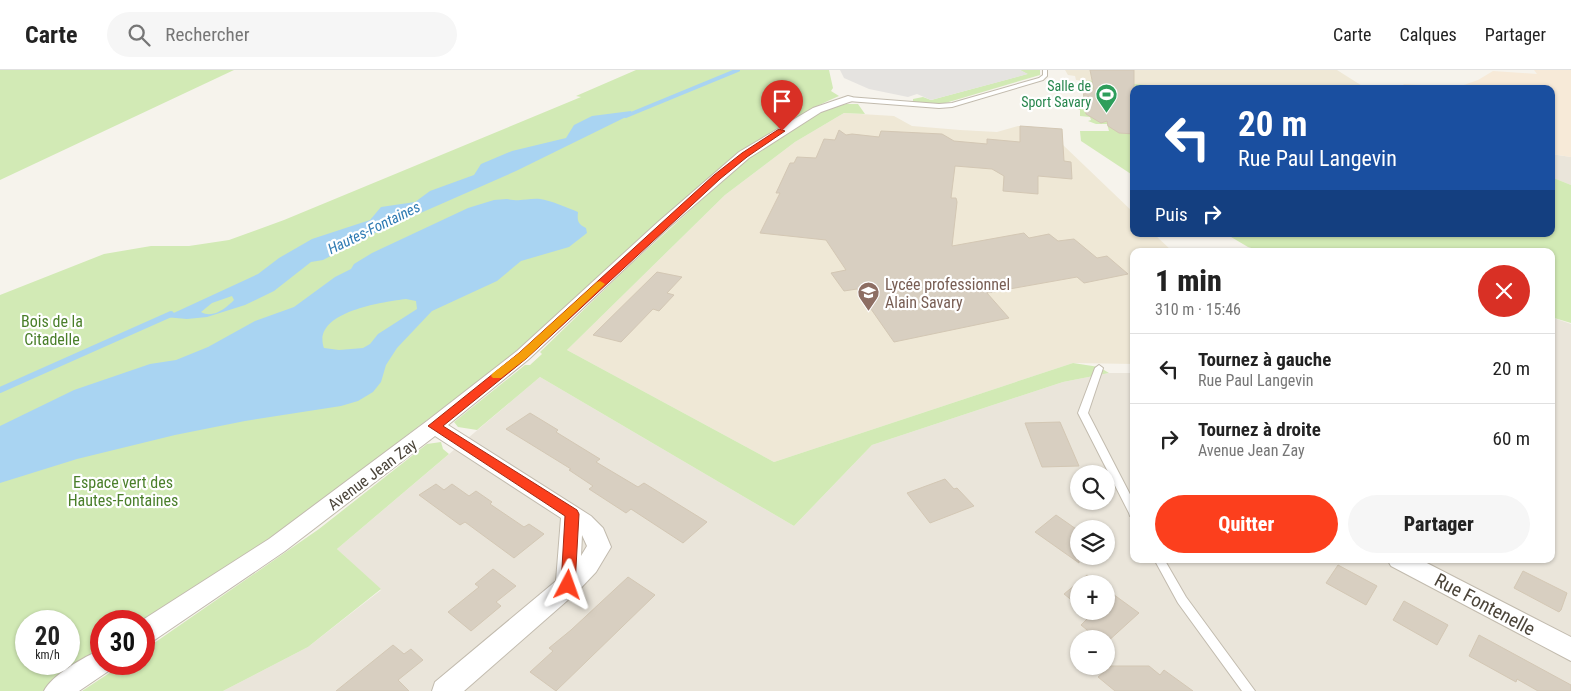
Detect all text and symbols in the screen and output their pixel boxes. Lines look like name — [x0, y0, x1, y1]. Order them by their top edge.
search box — [107, 12, 457, 57]
text: Carte — [25, 21, 77, 49]
icon: search — [125, 21, 153, 49]
text: Rechercher — [165, 23, 249, 46]
text: Carte — [1333, 24, 1372, 45]
text: Calques — [1400, 24, 1457, 45]
text: Partager — [1485, 24, 1546, 45]
place label: Salle de Sport Savary — [1021, 78, 1091, 110]
pin — [761, 80, 803, 131]
sports icon: Salle de Sport Savary — [1095, 82, 1119, 113]
icon: arrive — [768, 87, 796, 115]
text: 20 m — [1238, 104, 1307, 145]
icon: left — [1155, 105, 1220, 170]
text: Rue Paul Langevin — [1238, 146, 1397, 171]
water label: Hautes-Fontaines — [325, 198, 424, 258]
icon: right — [1198, 200, 1226, 228]
text: Puis — [1155, 203, 1188, 226]
text: 1 min — [1155, 263, 1222, 298]
button: close — [1478, 265, 1530, 317]
place label: Lycée professionnel Alain Savary — [885, 275, 1010, 312]
school or university icon: Lycée professionnel Alain Savary — [857, 281, 881, 312]
text: 310 m · 15:46 — [1155, 300, 1241, 319]
park label: Bois de la Citadelle — [21, 312, 83, 349]
text: Tournez à gauche — [1198, 348, 1331, 371]
icon: left — [1155, 355, 1183, 383]
text: 20 m — [1493, 357, 1530, 380]
text: Rue Paul Langevin — [1198, 371, 1314, 390]
text: Tournez à droite — [1198, 418, 1321, 441]
icon: right — [1155, 425, 1183, 453]
text: 60 m — [1493, 427, 1530, 450]
street label: Avenue Jean Zay — [324, 435, 421, 514]
text: Avenue Jean Zay — [1198, 441, 1305, 460]
map controls — [1070, 465, 1115, 675]
button: search — [1070, 465, 1115, 510]
park label: Espace vert des Hautes-Fontaines — [68, 473, 178, 510]
button: Quitter — [1155, 495, 1338, 553]
button: Partager — [1348, 495, 1530, 553]
button: layers — [1070, 520, 1115, 565]
position arrow — [541, 558, 593, 610]
street label: Rue Fontenelle — [1431, 568, 1539, 641]
button: + — [1070, 575, 1115, 620]
speed limit sign: 30 — [90, 610, 155, 675]
text: 20 — [35, 622, 60, 651]
button: − — [1070, 630, 1115, 675]
text: km/h — [35, 648, 60, 662]

